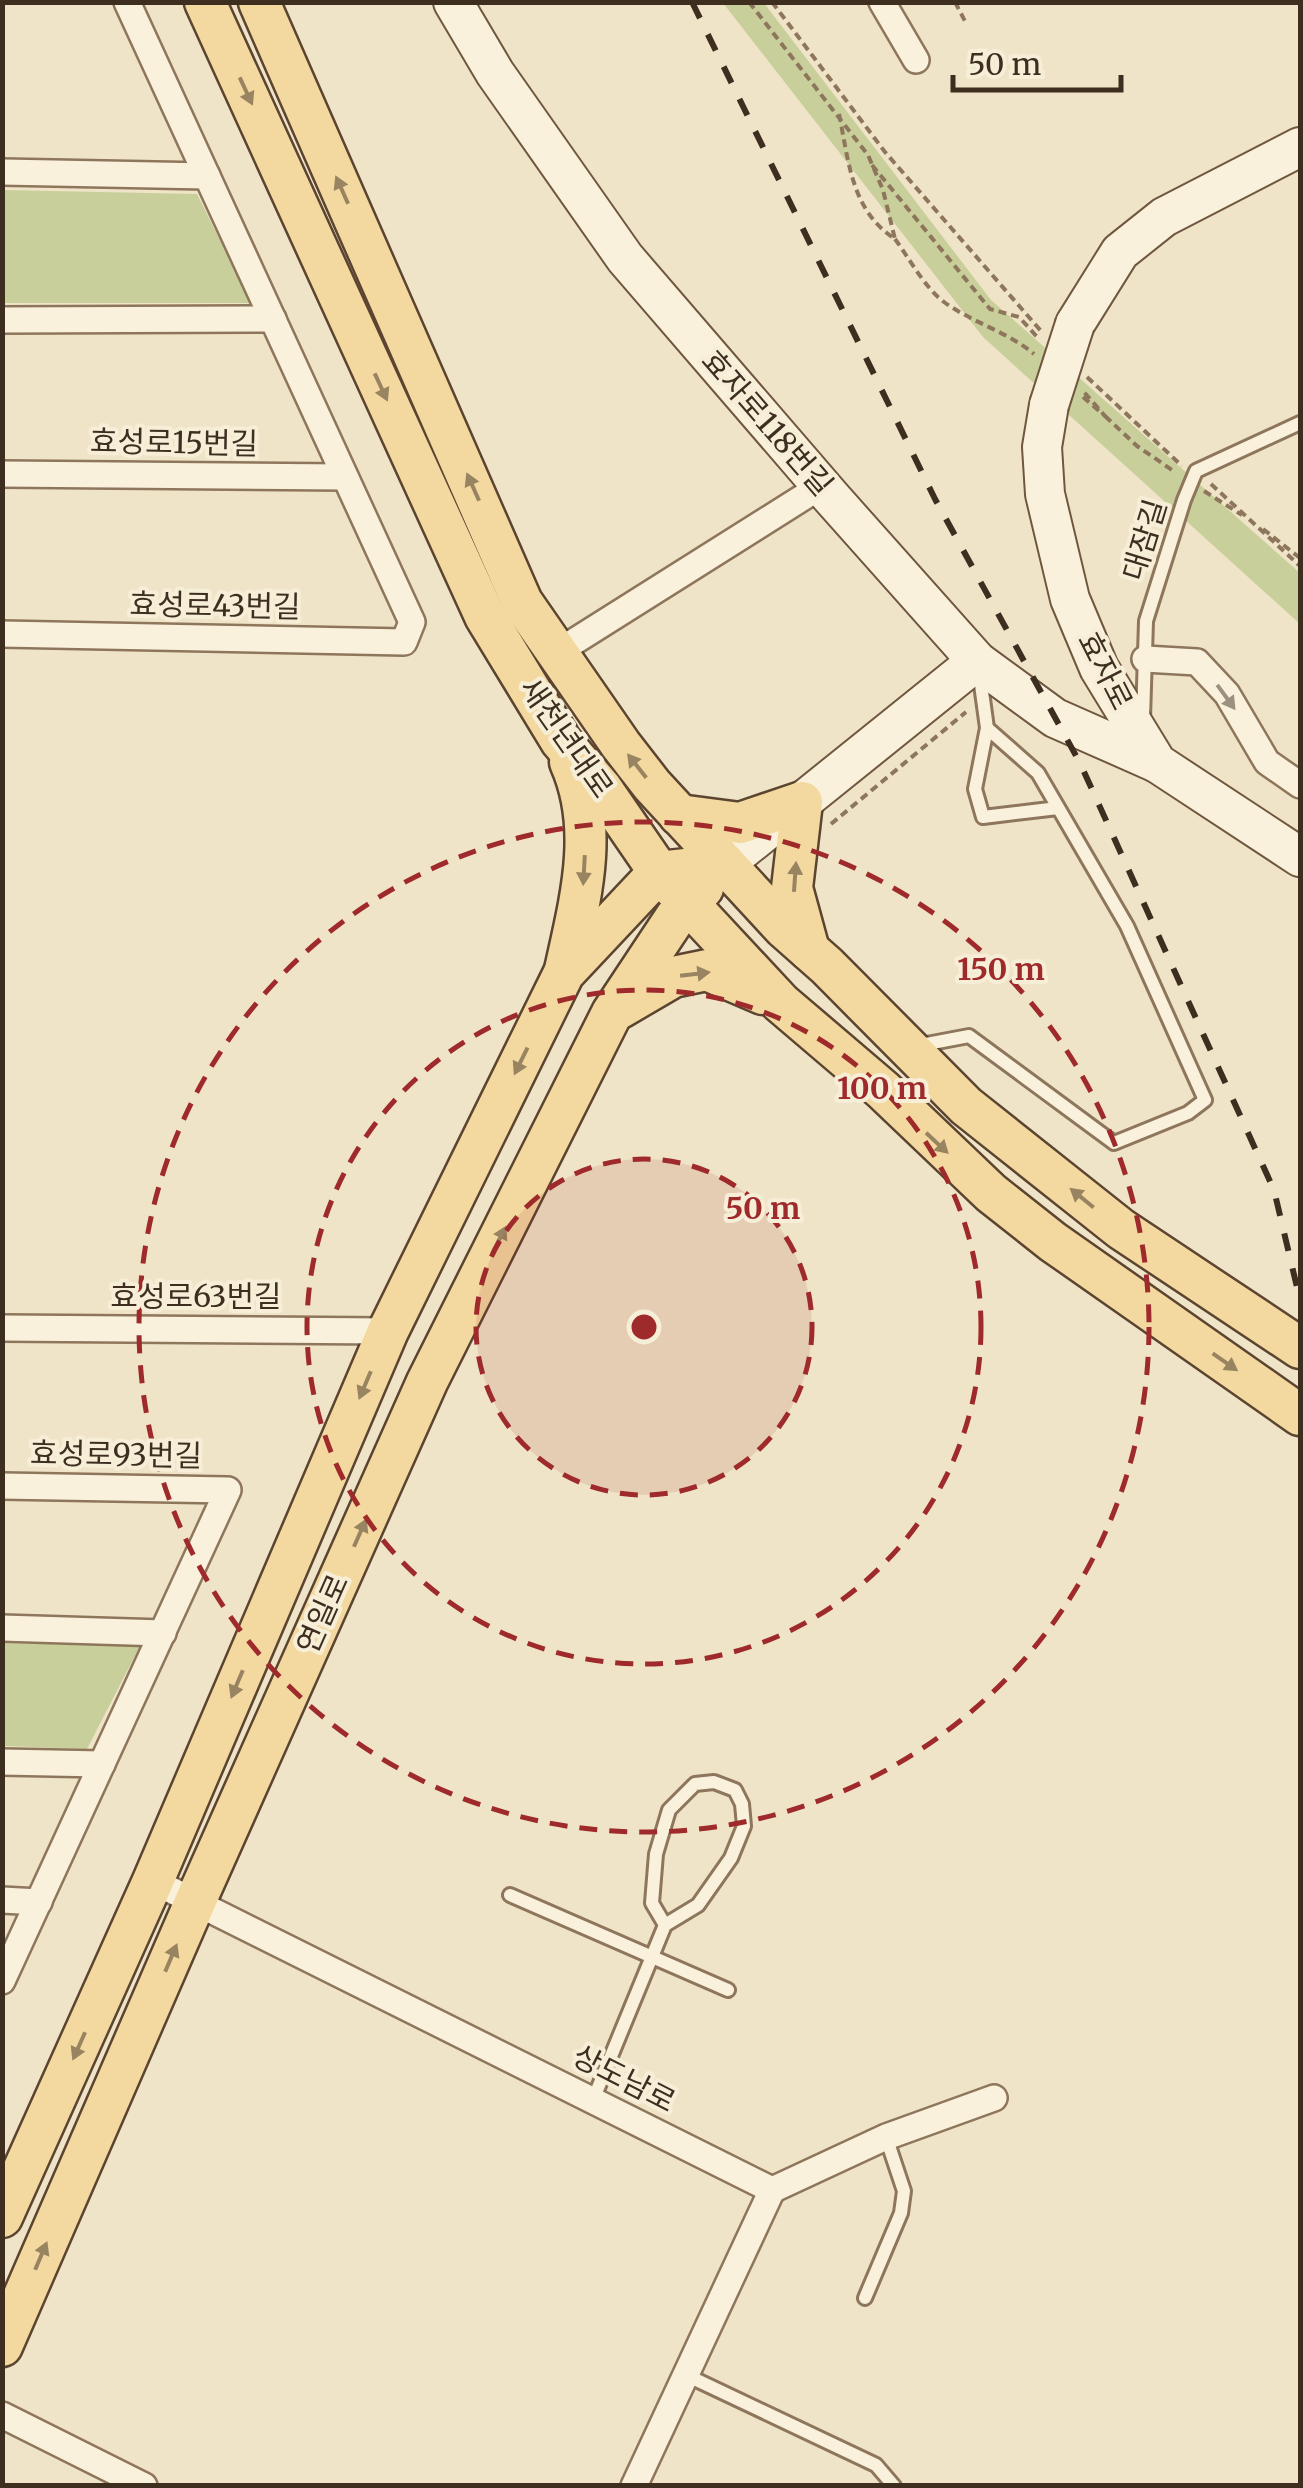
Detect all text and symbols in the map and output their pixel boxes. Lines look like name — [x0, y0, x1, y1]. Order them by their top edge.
scale bar — [953, 30, 1120, 92]
text: 50 m — [968, 45, 1041, 83]
one-way arrow — [237, 77, 254, 106]
one-way arrow — [334, 175, 350, 205]
street label: 효자로118번길 — [694, 342, 842, 503]
one-way arrow — [372, 373, 389, 402]
street label: 효성로15번길 — [90, 422, 258, 462]
one-way arrow — [465, 472, 481, 502]
street label: 대잠길 — [1114, 495, 1174, 585]
street label: 효성로43번길 — [129, 585, 301, 625]
street label: 효자로 — [1070, 625, 1142, 716]
street label: 새천년대로 — [512, 670, 622, 805]
one-way arrow — [1216, 684, 1236, 710]
one-way arrow — [627, 753, 648, 778]
one-way arrow — [576, 854, 592, 886]
one-way arrow — [787, 860, 803, 892]
text: 150 m — [957, 950, 1045, 988]
one-way arrow — [680, 966, 711, 982]
one-way arrow — [513, 1047, 530, 1076]
text: 100 m — [837, 1069, 927, 1107]
one-way arrow — [925, 1131, 949, 1154]
one-way arrow — [1069, 1188, 1095, 1209]
text: 50 m — [726, 1189, 800, 1227]
one-way arrow — [490, 1225, 507, 1254]
street label: 효성로63번길 — [110, 1277, 282, 1315]
centre of rings — [626, 1309, 662, 1345]
one-way arrow — [1212, 1352, 1238, 1371]
one-way arrow — [357, 1370, 373, 1400]
street label: 효성로93번길 — [30, 1434, 202, 1474]
one-way arrow — [351, 1518, 368, 1547]
street label: 연일로 — [288, 1568, 356, 1659]
one-way arrow — [229, 1669, 245, 1699]
one-way arrow — [163, 1943, 179, 1973]
one-way arrow — [71, 2031, 87, 2061]
street label: 상도남로 — [567, 2036, 682, 2120]
one-way arrow — [33, 2241, 49, 2271]

